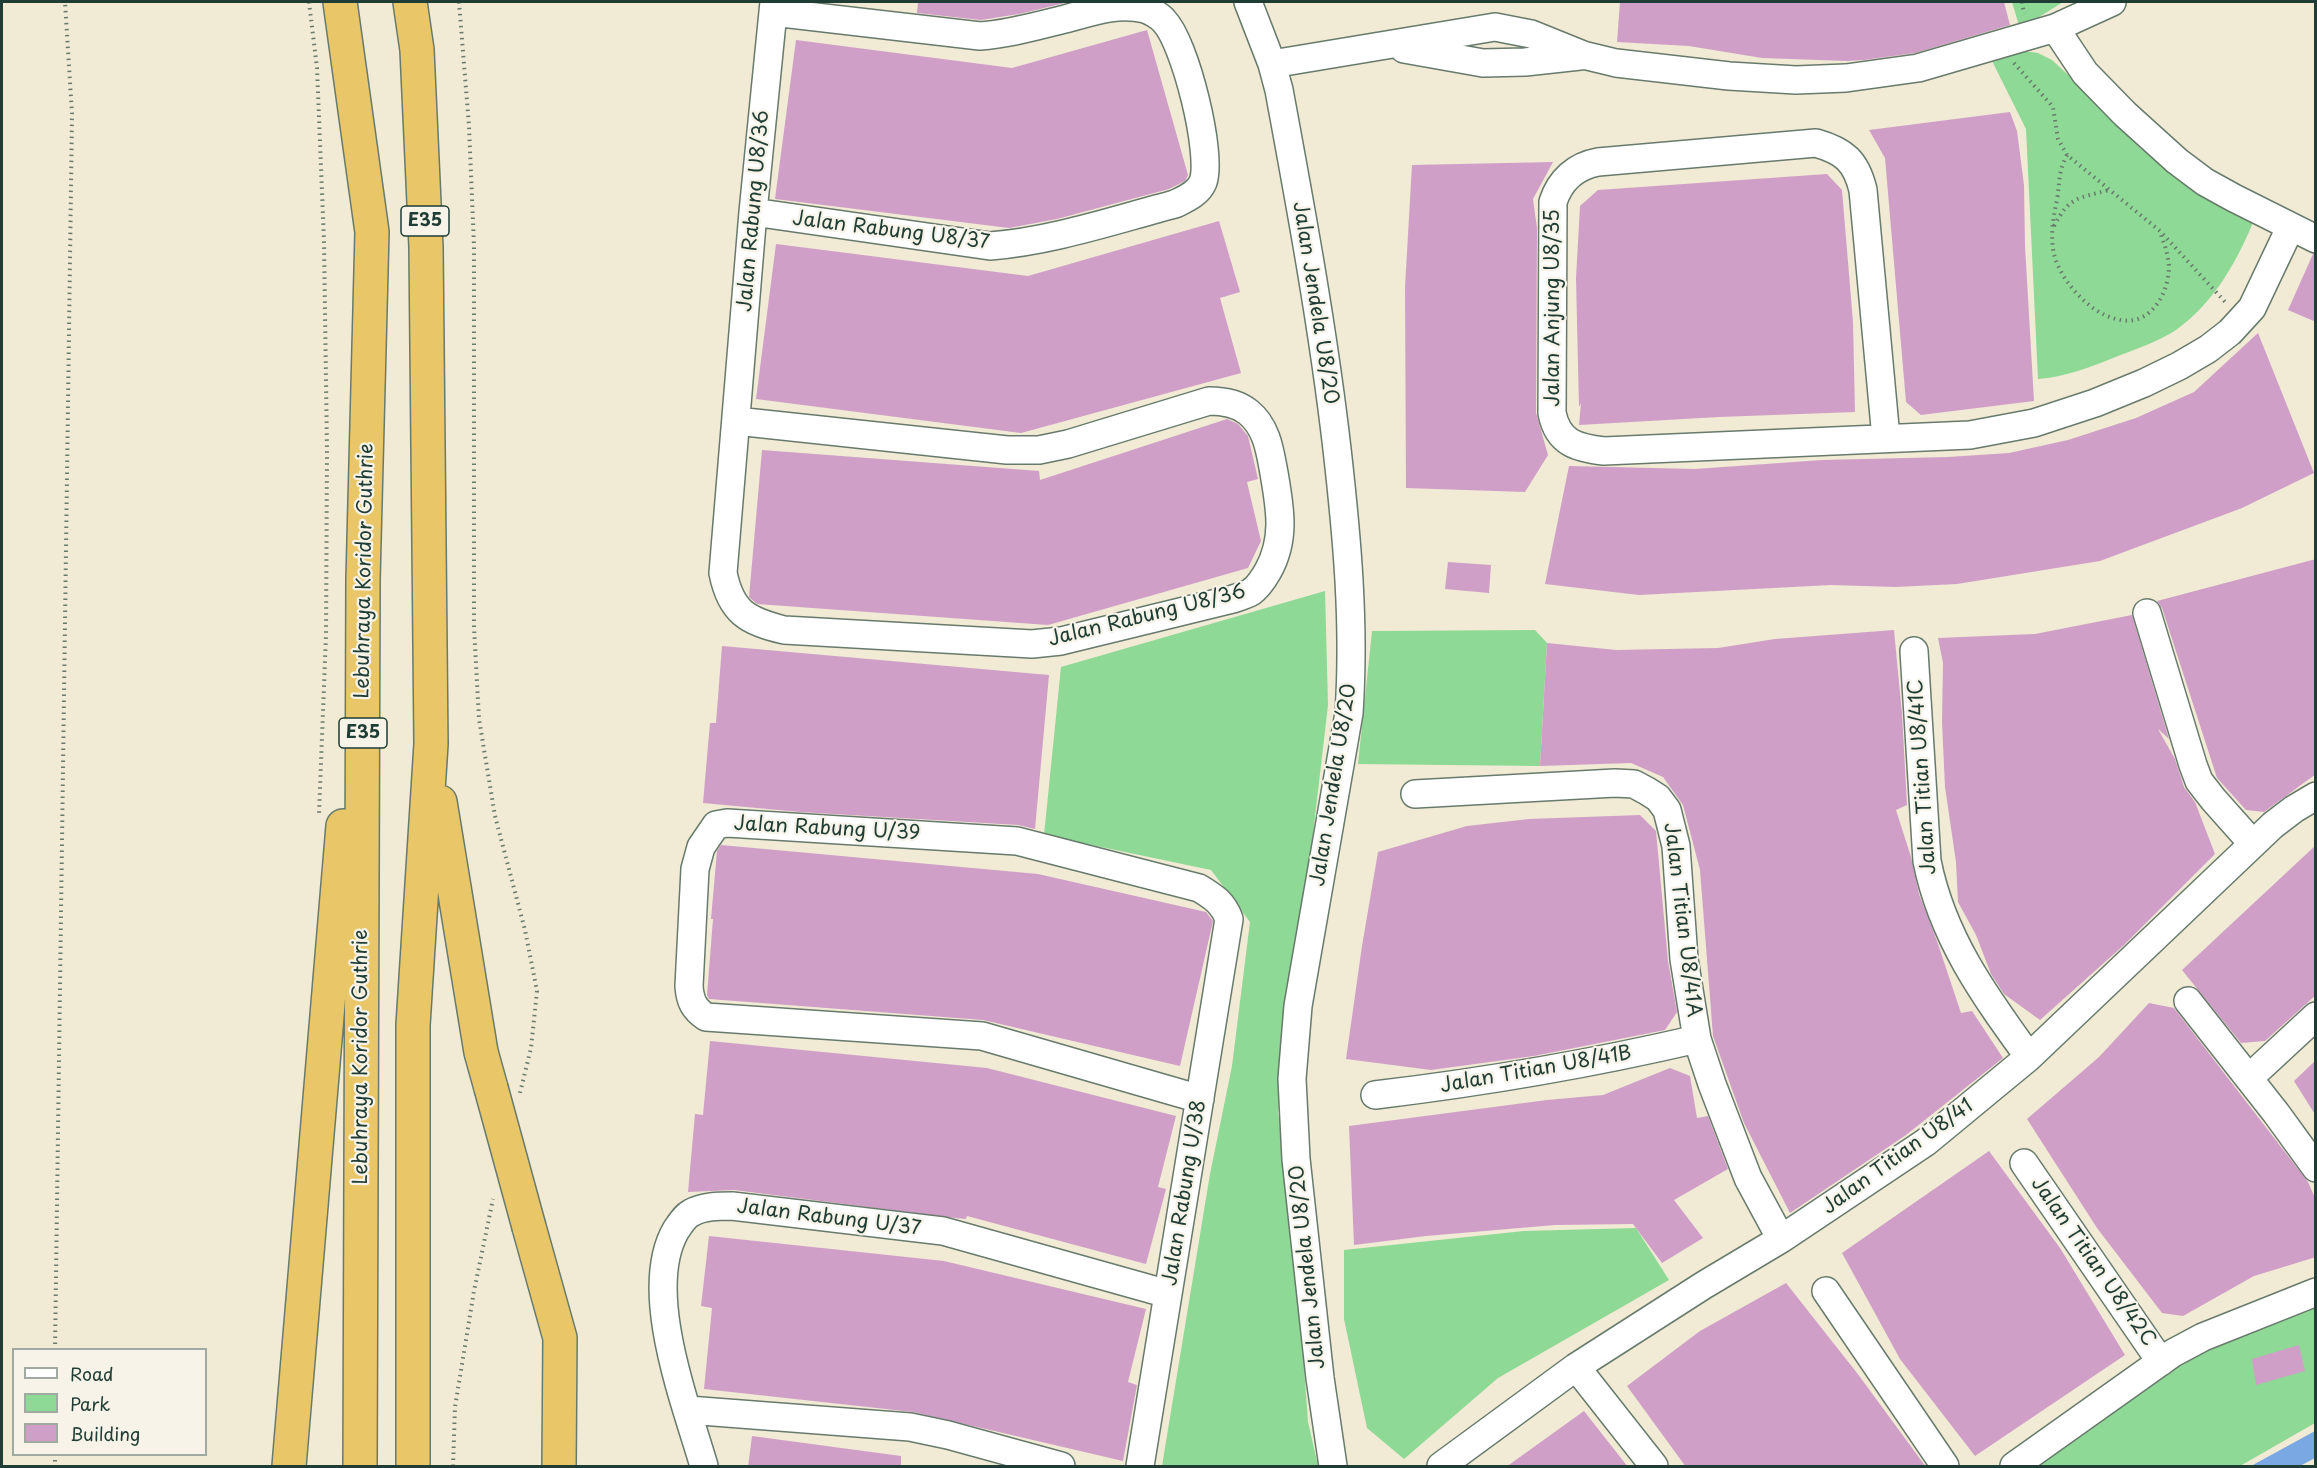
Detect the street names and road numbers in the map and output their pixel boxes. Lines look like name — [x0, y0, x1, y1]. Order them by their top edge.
street label: Jalan Rabung U8/36 — [733, 109, 775, 313]
street label: Jalan Jendela U8/20 — [1287, 200, 1343, 406]
road number: E35 — [401, 206, 449, 236]
street label: Jalan Rabung U8/37 — [791, 207, 991, 255]
street label: Jalan Anjung U8/35 — [1541, 209, 1565, 407]
street label: Lebuhraya Koridor Guthrie — [351, 443, 379, 699]
street label: Jalan Rabung U8/36 — [1046, 580, 1248, 652]
street label: Jalan Titian U8/41C — [1904, 678, 1942, 876]
street label: Jalan Jendela U8/20 — [1306, 682, 1362, 888]
road number: E35 — [339, 718, 387, 748]
street label: Jalan Rabung U/39 — [733, 812, 921, 846]
street label: Jalan Titian U8/41A — [1658, 821, 1706, 1019]
street label: Lebuhraya Koridor Guthrie — [349, 929, 373, 1185]
street label: Jalan Titian U8/41B — [1439, 1041, 1633, 1099]
street label: Jalan Titian U8/41 — [1818, 1094, 1978, 1220]
street label: Jalan Rabung U/38 — [1158, 1098, 1212, 1288]
street label: Jalan Jendela U8/20 — [1285, 1164, 1331, 1370]
street label: Jalan Titian U8/42C — [2025, 1173, 2161, 1351]
street label: Jalan Rabung U/37 — [735, 1195, 923, 1241]

